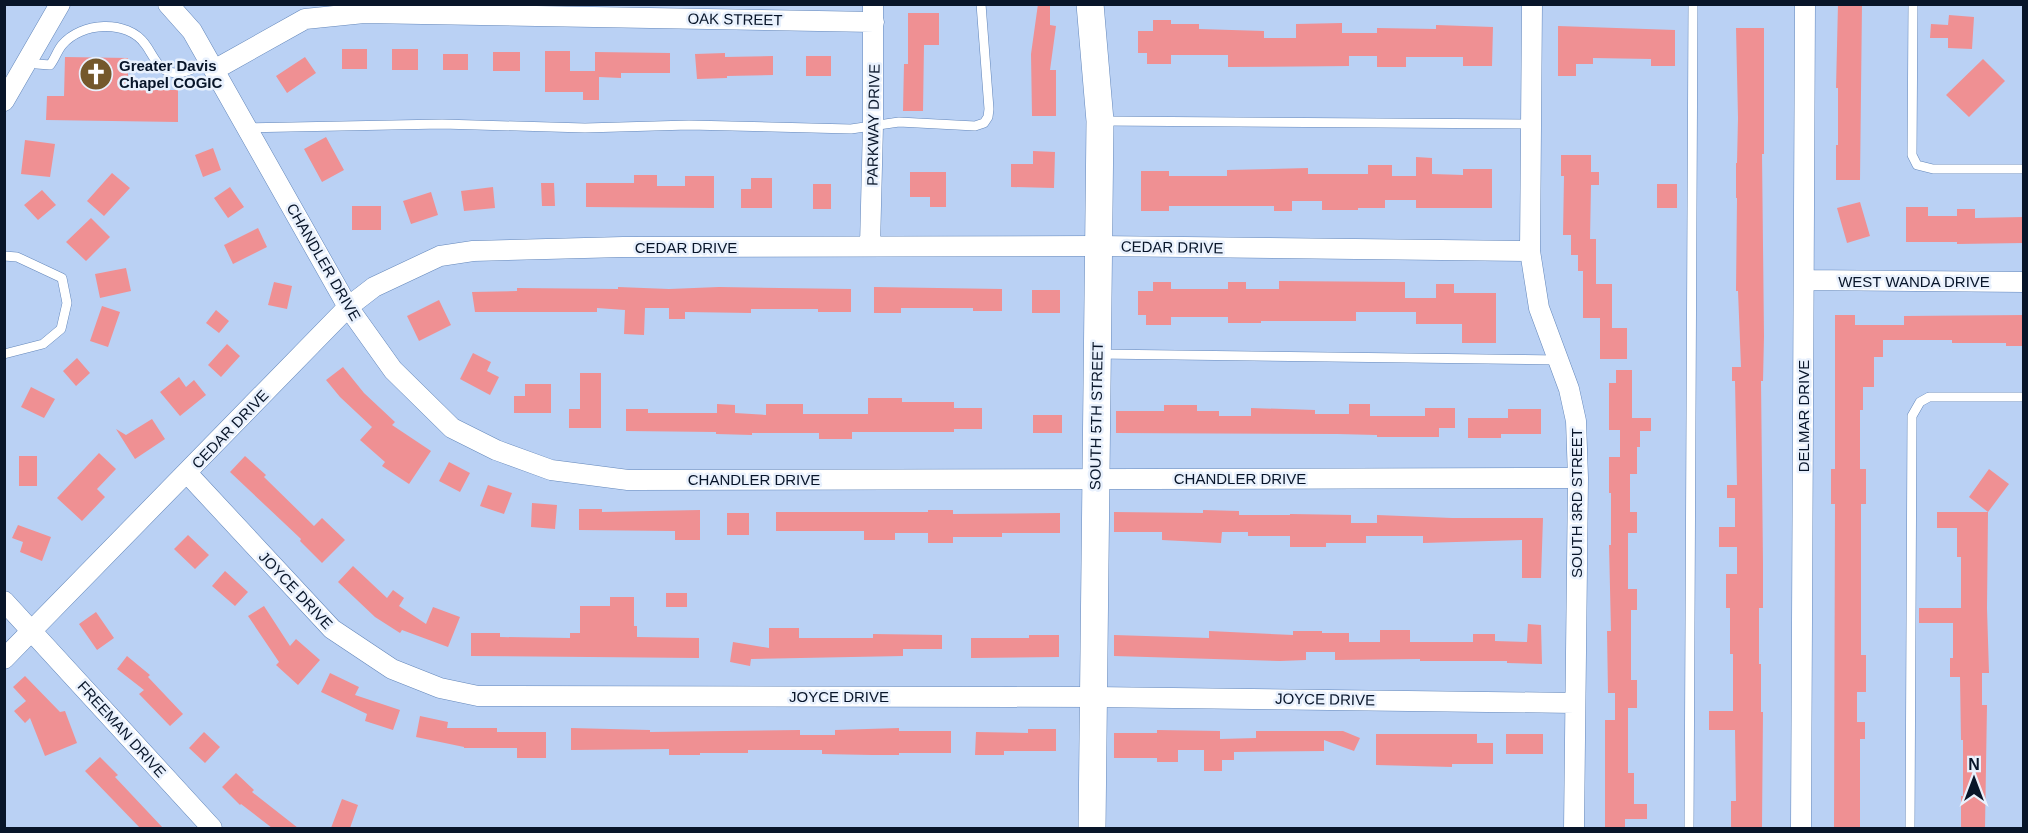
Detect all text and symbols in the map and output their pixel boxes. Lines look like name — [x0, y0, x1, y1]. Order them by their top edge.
street label: OAK STREET — [687, 10, 783, 28]
church icon: Greater Davis Chapel COGIC — [78, 56, 114, 92]
place label: Greater Davis Chapel COGIC — [119, 57, 223, 91]
street label: PARKWAY DRIVE — [863, 64, 883, 186]
street label: CHANDLER DRIVE — [284, 200, 364, 324]
street label: CEDAR DRIVE — [1121, 238, 1223, 256]
street label: CEDAR DRIVE — [635, 239, 737, 256]
street label: WEST WANDA DRIVE — [1838, 273, 1990, 290]
street label: SOUTH 5TH STREET — [1086, 342, 1106, 490]
street label: DELMAR DRIVE — [1795, 360, 1812, 472]
street label: CEDAR DRIVE — [188, 386, 272, 472]
street label: SOUTH 3RD STREET — [1568, 428, 1585, 578]
street label: CHANDLER DRIVE — [1174, 470, 1306, 487]
street label: CHANDLER DRIVE — [688, 471, 820, 488]
street label: JOYCE DRIVE — [256, 548, 336, 632]
street label: FREEMAN DRIVE — [74, 677, 170, 781]
street label: JOYCE DRIVE — [789, 688, 889, 705]
street label: JOYCE DRIVE — [1275, 690, 1375, 708]
north arrow — [1944, 749, 2004, 809]
text: N — [1968, 756, 1980, 773]

